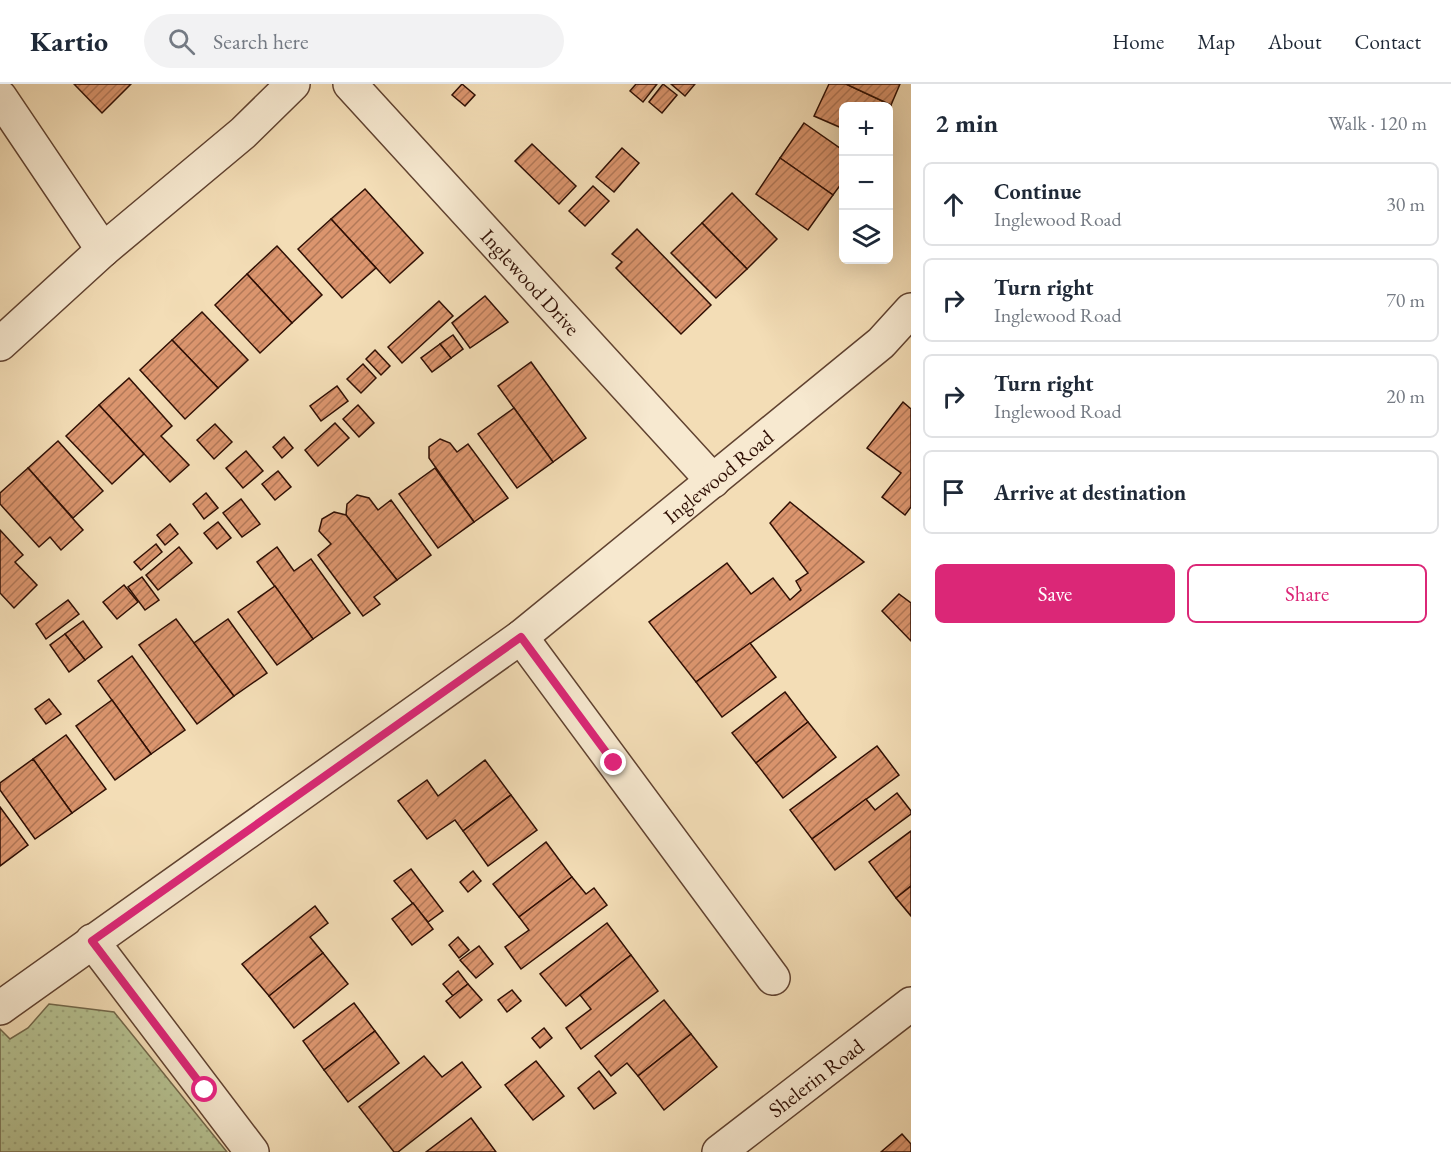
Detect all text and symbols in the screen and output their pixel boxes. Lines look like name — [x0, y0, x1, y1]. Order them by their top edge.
search box — [144, 14, 564, 68]
text: Kartio — [30, 23, 108, 59]
icon: search — [165, 25, 198, 58]
text: Search here — [213, 27, 309, 56]
text: Home — [1112, 28, 1164, 55]
text: Map — [1197, 28, 1235, 55]
text: About — [1268, 28, 1321, 55]
text: Contact — [1354, 28, 1421, 55]
map controls — [839, 102, 893, 264]
button: + — [839, 102, 893, 156]
text: 2 min — [935, 106, 998, 140]
text: Walk · 120 m — [1328, 110, 1427, 136]
button: − — [839, 156, 893, 210]
text: Continue — [994, 177, 1081, 206]
icon: ahead — [937, 188, 970, 221]
text: 30 m — [1386, 191, 1425, 217]
text: Inglewood Road — [994, 206, 1122, 232]
button: layers — [839, 210, 893, 264]
street label: Inglewood Drive — [475, 223, 586, 341]
text: Turn right — [994, 273, 1093, 302]
icon: right — [937, 284, 970, 317]
text: 70 m — [1386, 287, 1425, 313]
text: Inglewood Road — [994, 302, 1122, 328]
text: Turn right — [994, 369, 1093, 398]
icon: right — [937, 380, 970, 413]
text: 20 m — [1386, 383, 1425, 409]
text: Inglewood Road — [994, 398, 1122, 424]
street label: Inglewood Road — [658, 423, 779, 529]
icon: arrive — [937, 476, 970, 509]
text: Arrive at destination — [994, 478, 1186, 507]
button: Save — [935, 564, 1175, 623]
button: Share — [1187, 564, 1427, 623]
route end — [600, 749, 626, 775]
street label: Shelerin Road — [762, 1032, 869, 1123]
route start — [191, 1076, 217, 1102]

